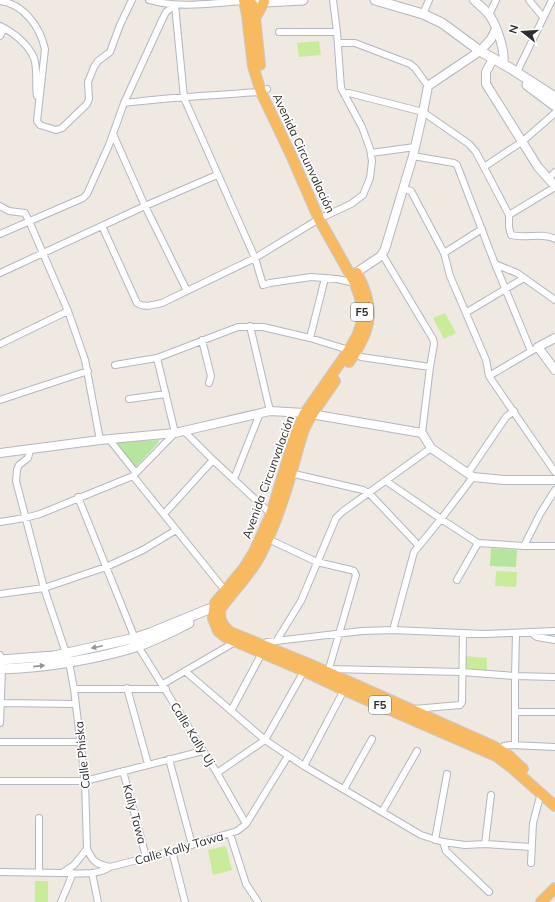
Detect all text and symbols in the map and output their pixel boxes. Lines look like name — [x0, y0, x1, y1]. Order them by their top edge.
north arrow — [503, 12, 543, 52]
text: N — [506, 23, 521, 35]
street label: Avenida Circunvalación — [270, 91, 338, 215]
road number: F5 — [351, 303, 373, 321]
street label: Avenida Circunvalación — [239, 413, 297, 541]
one-way arrow — [91, 645, 103, 651]
one-way arrow — [33, 663, 45, 669]
road number: F5 — [369, 696, 391, 714]
street label: Calle Kally Uj — [168, 699, 219, 769]
street label: Calle Phiska — [71, 721, 93, 789]
street label: Kally Tawa — [120, 783, 150, 845]
street label: Calle Kally Tawa — [133, 828, 225, 868]

